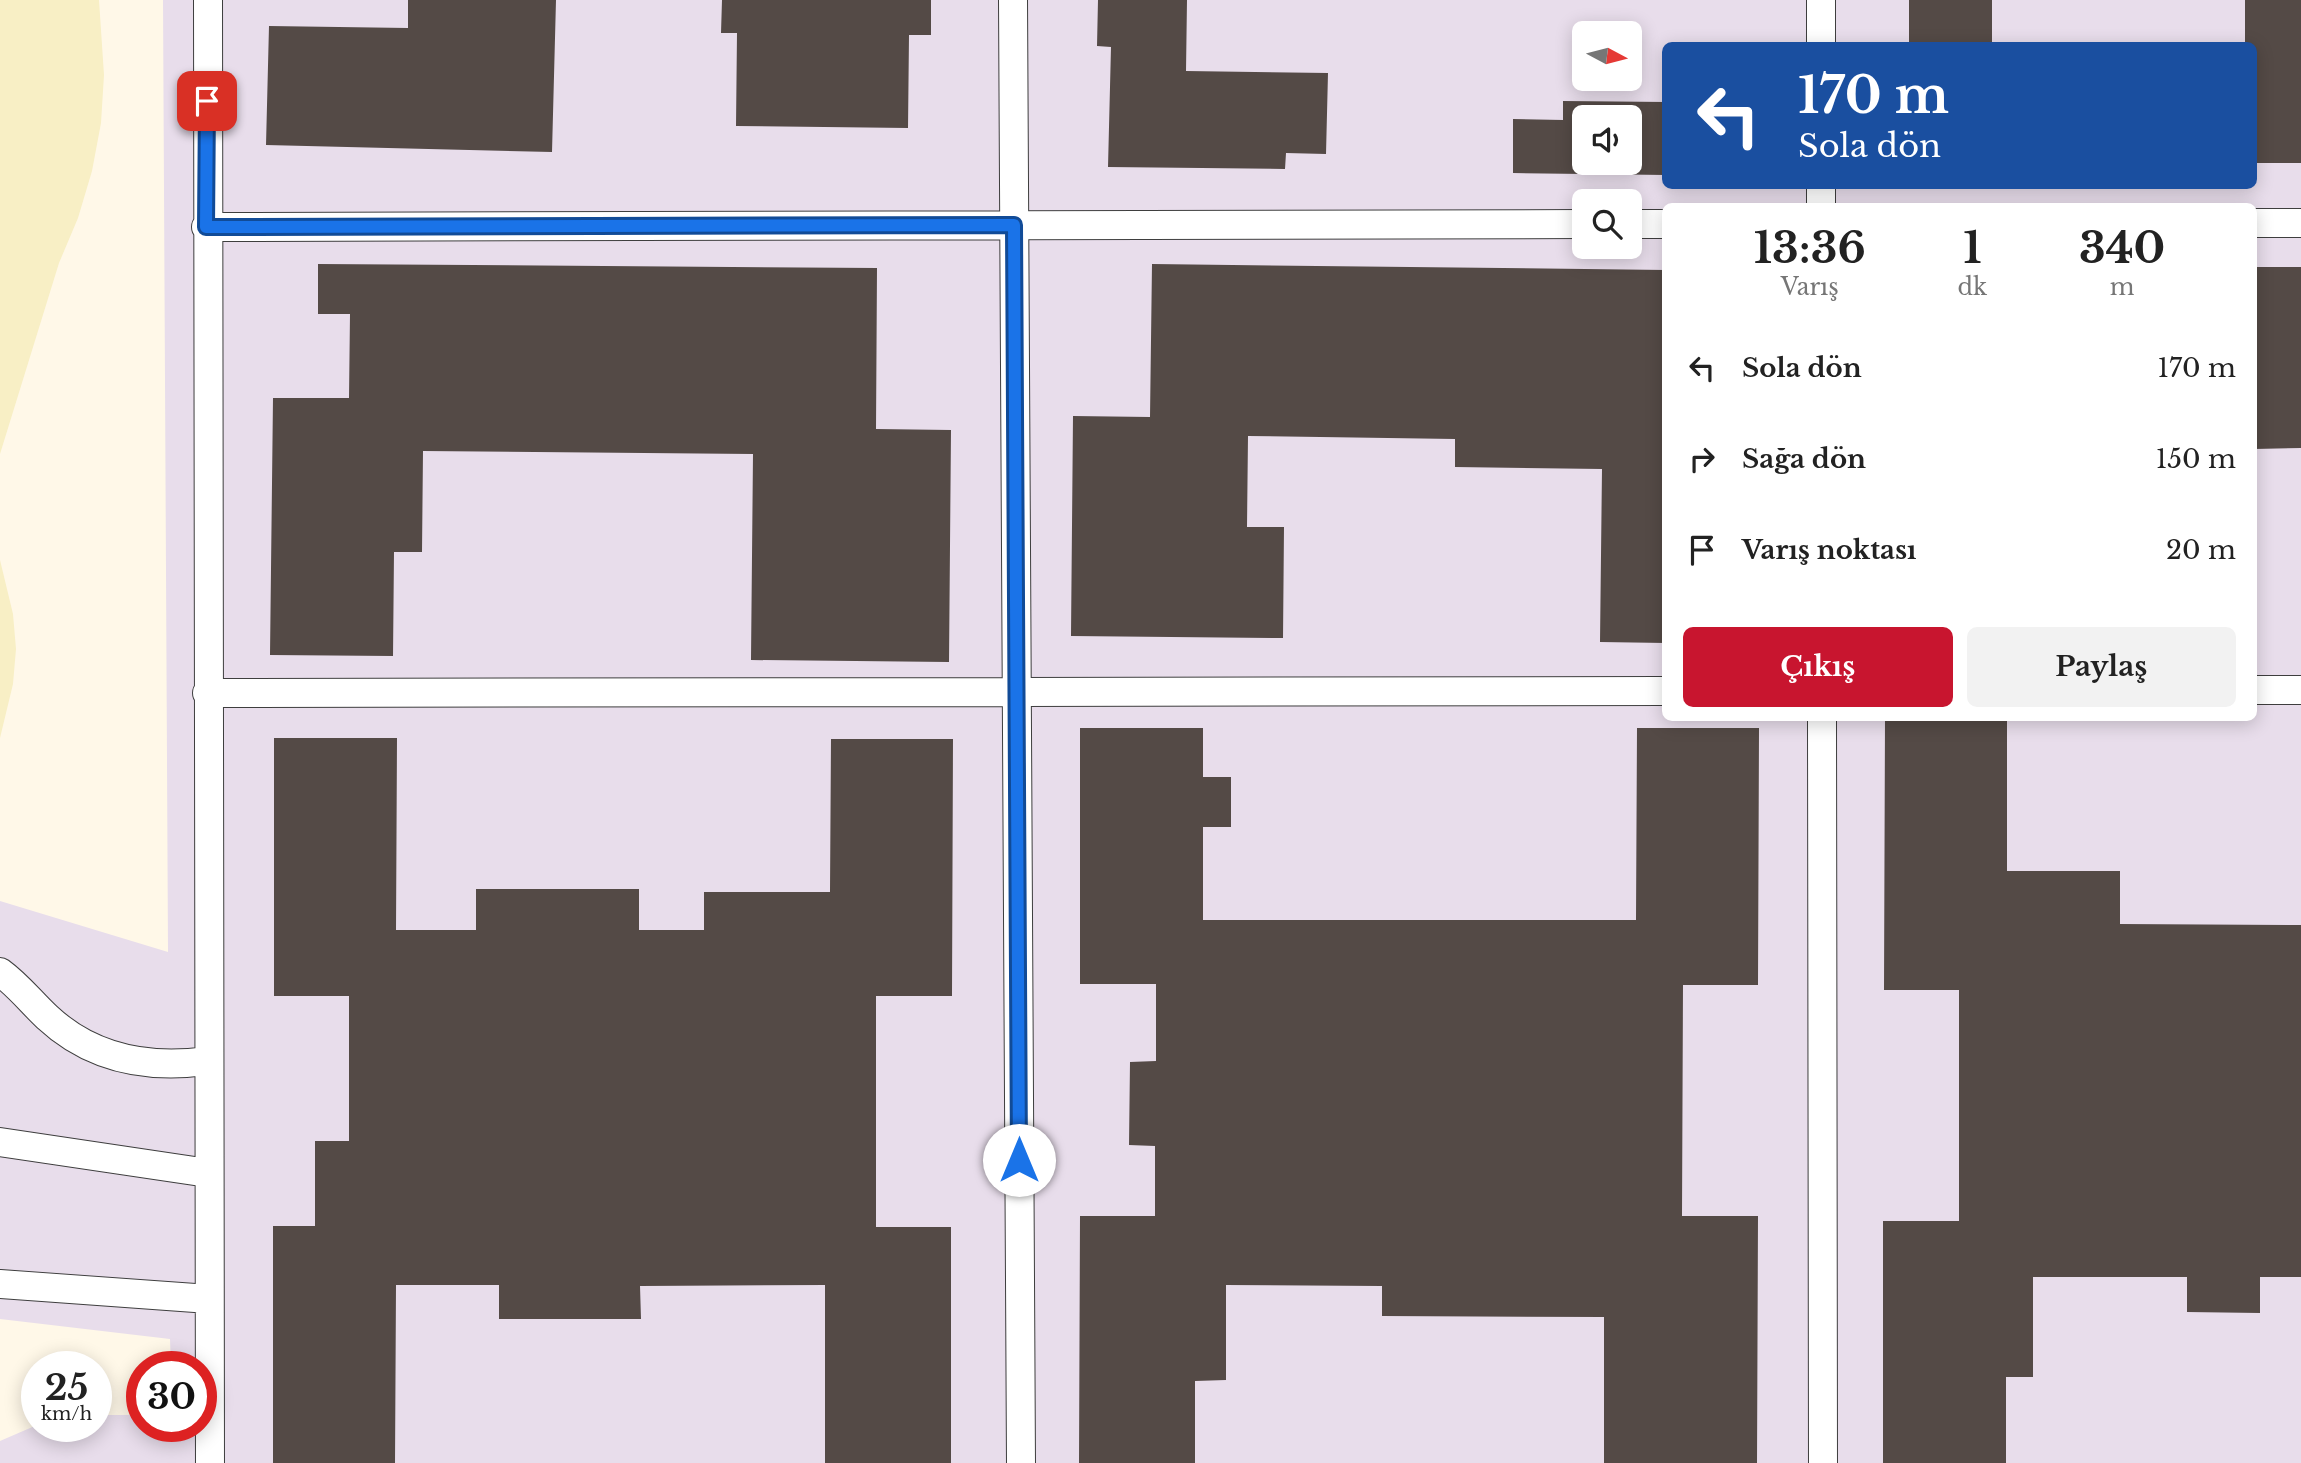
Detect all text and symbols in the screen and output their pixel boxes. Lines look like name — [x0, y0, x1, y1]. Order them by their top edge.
north arrow — [1572, 21, 1642, 91]
map controls — [1572, 21, 1642, 259]
text: 170 m — [1798, 65, 1949, 126]
icon: left — [1683, 70, 1774, 161]
pin — [177, 71, 237, 131]
icon: arrive — [188, 82, 226, 120]
button: sound — [1572, 105, 1642, 175]
text: Sola dön — [1798, 126, 1941, 166]
button: search — [1572, 189, 1642, 259]
text: 13:36 — [1754, 222, 1866, 274]
text: 1 — [1963, 222, 1982, 274]
text: 340 — [2079, 222, 2165, 274]
text: Varış — [1781, 273, 1839, 301]
text: dk — [1958, 273, 1987, 301]
text: m — [2110, 273, 2134, 301]
icon: left — [1683, 349, 1721, 387]
text: Sola dön — [1742, 352, 1862, 384]
text: 170 m — [2157, 352, 2236, 384]
icon: right — [1683, 440, 1721, 478]
text: Sağa dön — [1742, 443, 1866, 475]
text: 150 m — [2156, 443, 2236, 475]
icon: arrive — [1683, 531, 1721, 569]
text: Varış noktası — [1742, 534, 1917, 566]
text: 20 m — [2166, 534, 2236, 566]
button: Çıkış — [1683, 627, 1953, 707]
button: Paylaş — [1967, 627, 2236, 707]
position arrow — [982, 1123, 1056, 1197]
speed limit sign: 30 — [126, 1351, 217, 1442]
text: 25 — [45, 1366, 88, 1409]
text: km/h — [41, 1403, 92, 1425]

